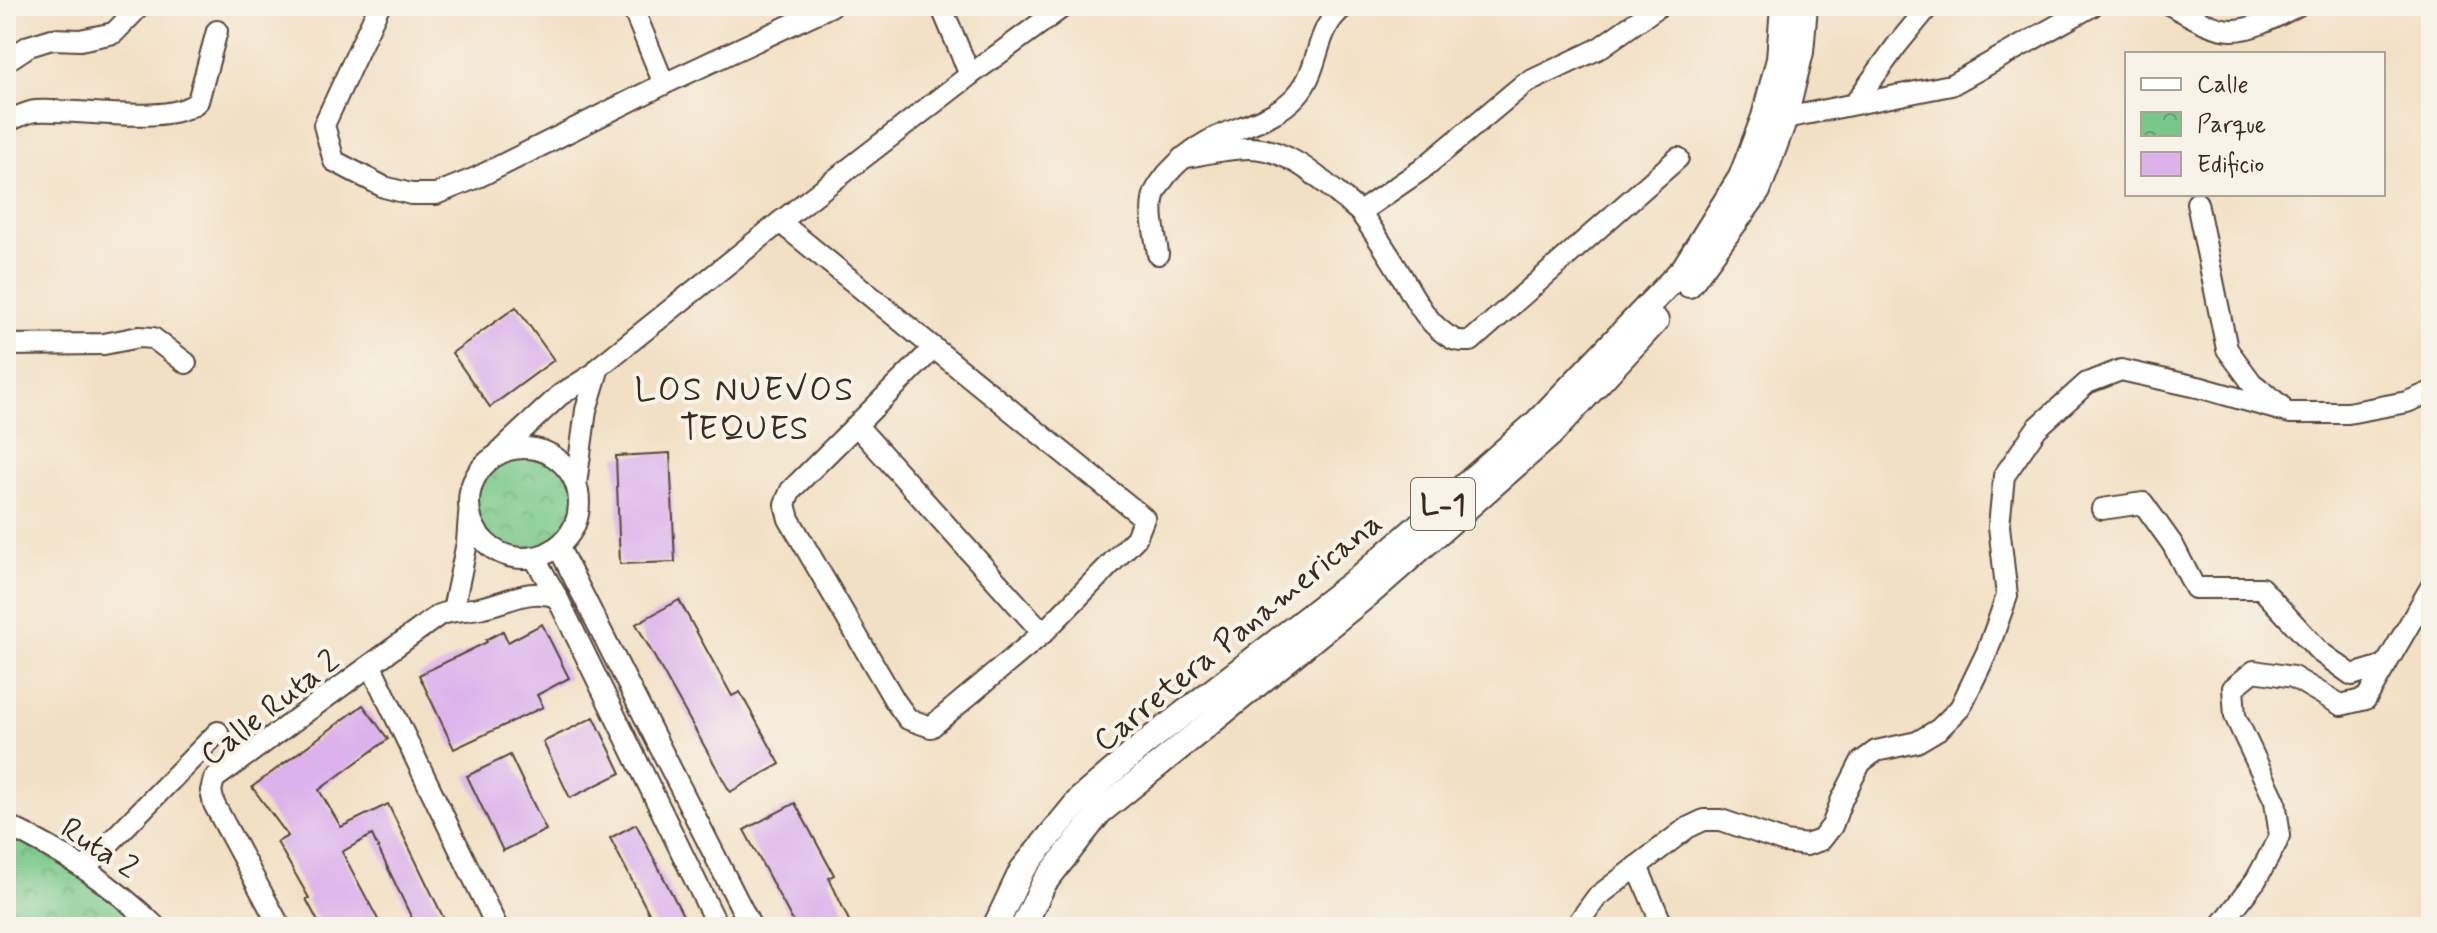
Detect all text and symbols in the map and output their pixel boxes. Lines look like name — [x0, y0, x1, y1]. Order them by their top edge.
legend — [2125, 52, 2385, 196]
text: Calle — [2197, 70, 2249, 101]
text: Parque — [2197, 110, 2266, 141]
text: Edificio — [2197, 150, 2264, 181]
district label: LOS NUEVOS TEQUES — [635, 368, 855, 452]
road number: L-1 — [1411, 478, 1475, 530]
street label: Carretera Panamericana — [1085, 503, 1391, 762]
street label: Calle Ruta 2 — [192, 641, 348, 776]
street label: Ruta 2 — [52, 808, 146, 889]

